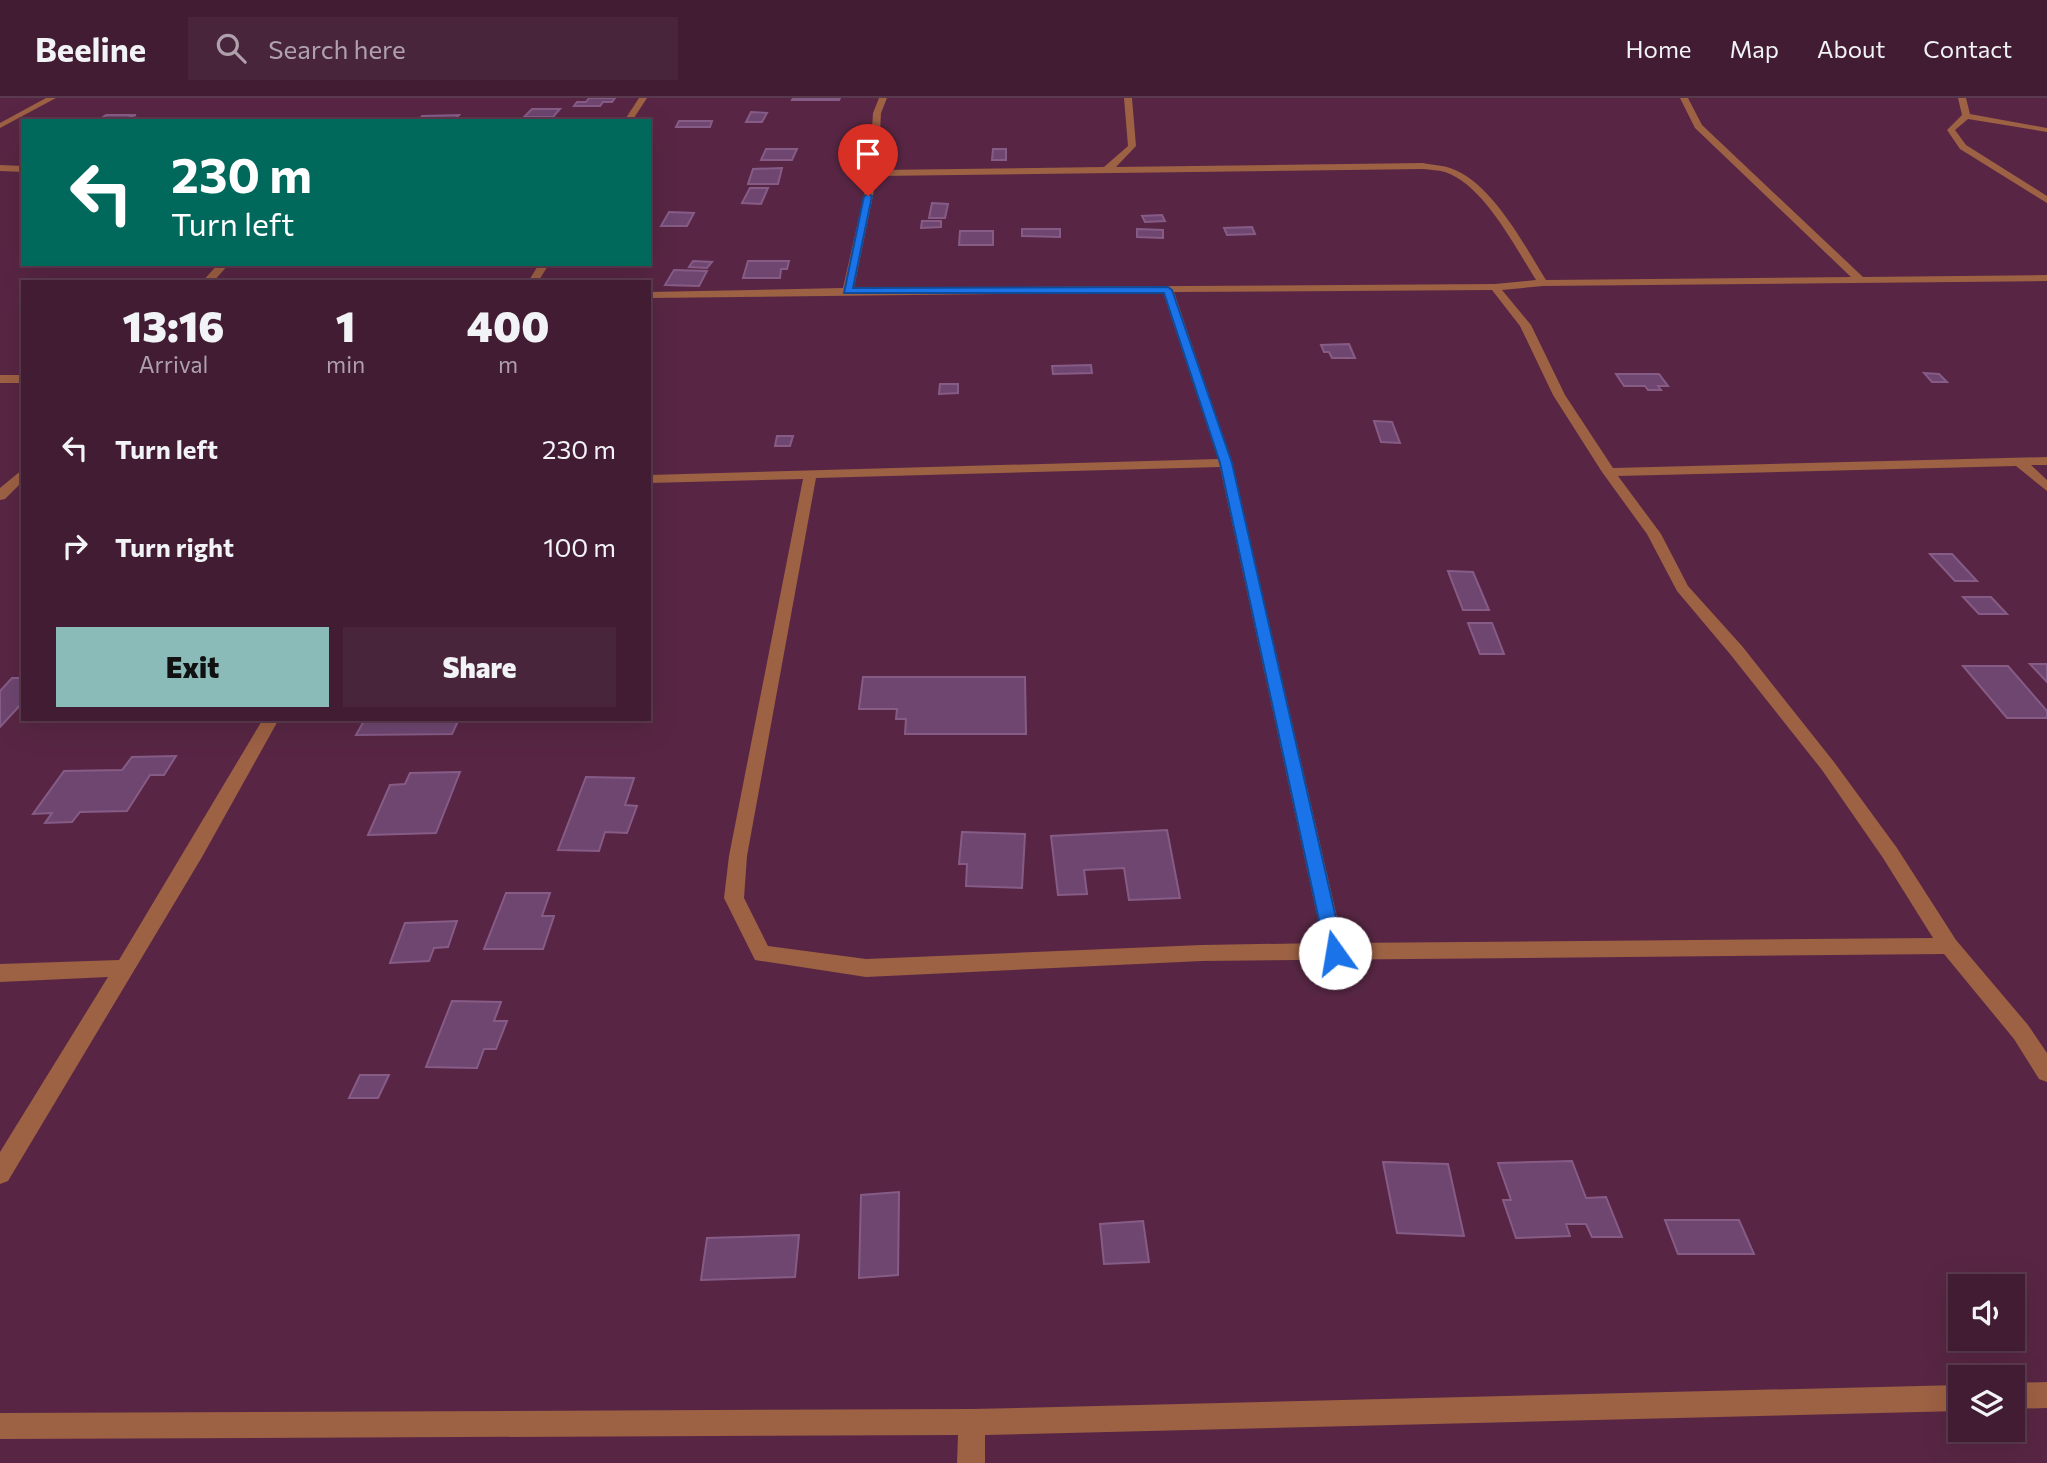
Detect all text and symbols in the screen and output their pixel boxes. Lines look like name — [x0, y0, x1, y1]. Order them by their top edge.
search box — [188, 17, 678, 80]
text: Beeline — [35, 28, 146, 69]
icon: search — [212, 29, 250, 67]
text: Search here — [268, 33, 406, 64]
text: Home — [1626, 34, 1692, 63]
text: Map — [1730, 34, 1779, 63]
text: About — [1817, 34, 1885, 63]
text: Contact — [1923, 34, 2012, 63]
pin — [838, 124, 898, 196]
icon: arrive — [849, 135, 887, 173]
text: 230 m — [171, 143, 312, 203]
icon: left — [56, 147, 147, 238]
text: Turn left — [171, 203, 295, 243]
text: 13:16 — [123, 299, 224, 351]
text: 1 — [336, 299, 355, 351]
text: 400 — [467, 299, 549, 351]
text: Arrival — [139, 350, 208, 378]
text: min — [326, 350, 365, 378]
text: m — [498, 350, 518, 378]
icon: left — [56, 429, 94, 467]
text: Turn left — [115, 433, 218, 464]
text: 230 m — [542, 433, 616, 464]
icon: right — [56, 527, 94, 565]
text: Turn right — [115, 531, 234, 562]
text: 100 m — [543, 531, 616, 562]
button: Exit — [56, 627, 329, 707]
button: Share — [343, 627, 616, 707]
position arrow — [1298, 916, 1372, 990]
map controls — [1948, 1274, 2025, 1442]
button: sound — [1948, 1274, 2025, 1351]
button: layers — [1948, 1365, 2025, 1442]

